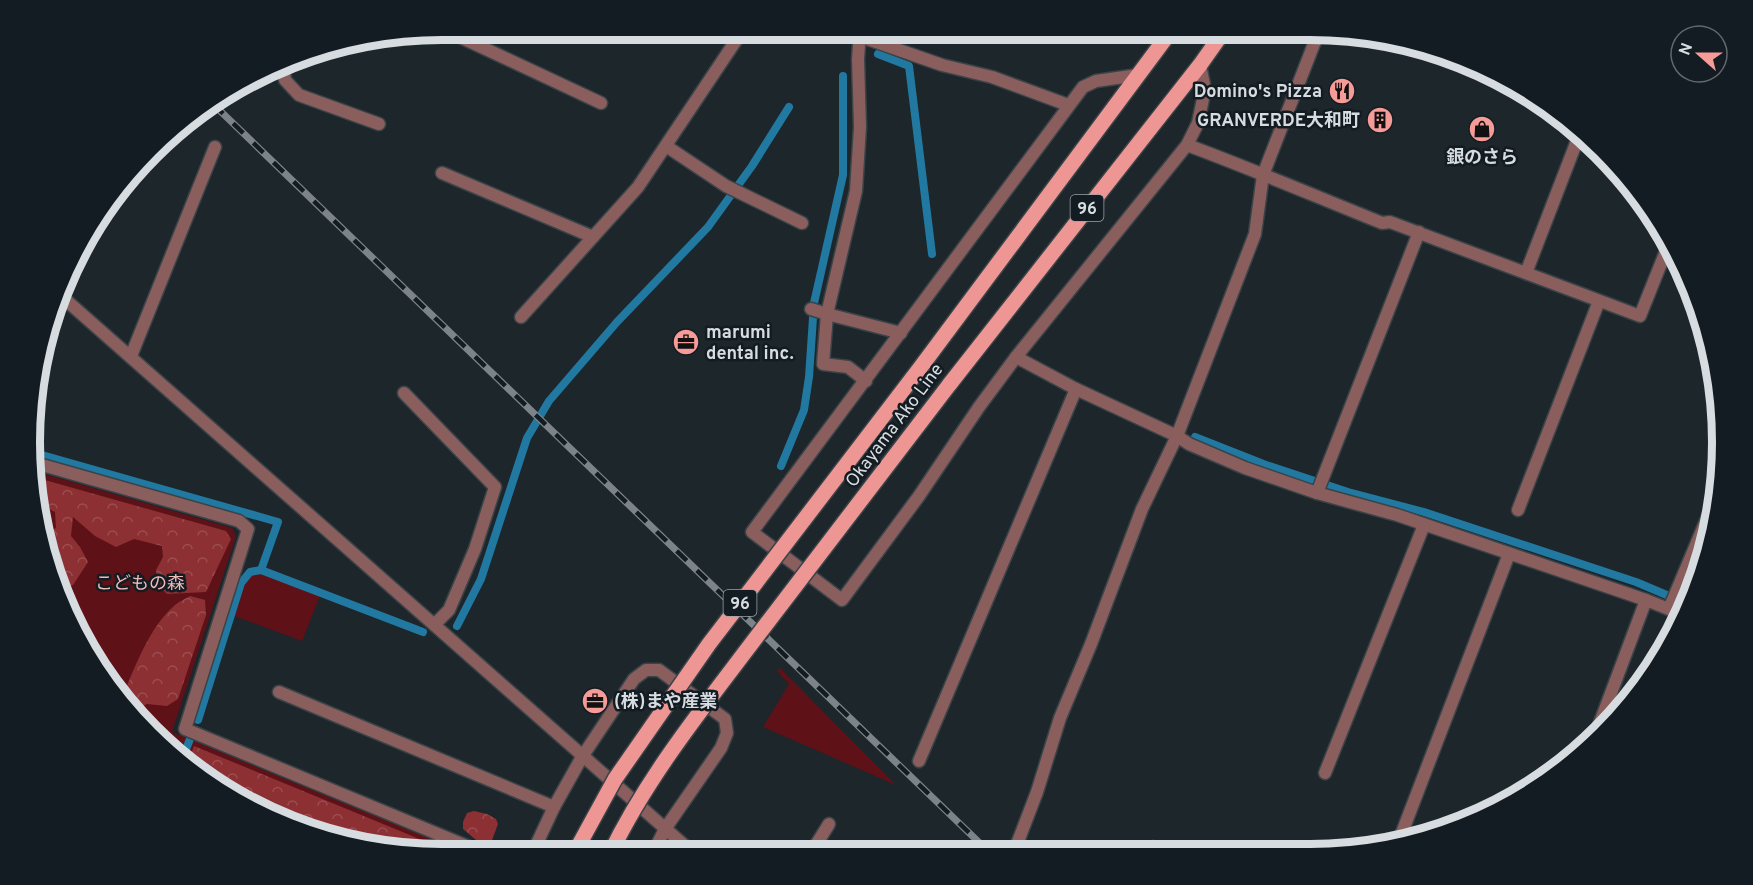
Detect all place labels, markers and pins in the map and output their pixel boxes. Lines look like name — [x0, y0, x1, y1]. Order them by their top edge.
restaurant icon: Domino's Pizza — [1327, 76, 1357, 106]
place label: Domino's Pizza — [1194, 81, 1322, 104]
building icon: GRANVERDE大和町 — [1365, 105, 1395, 135]
place label: GRANVERDE大和町 — [1197, 110, 1360, 133]
shop icon: 銀のさら — [1467, 114, 1497, 144]
place label: 銀のさら — [1446, 147, 1518, 170]
place label: marumi dental inc. — [706, 322, 794, 366]
office icon: marumi dental inc. — [671, 327, 701, 357]
office icon: (株)まや産業 — [580, 686, 610, 716]
place label: (株)まや産業 — [614, 691, 717, 714]

